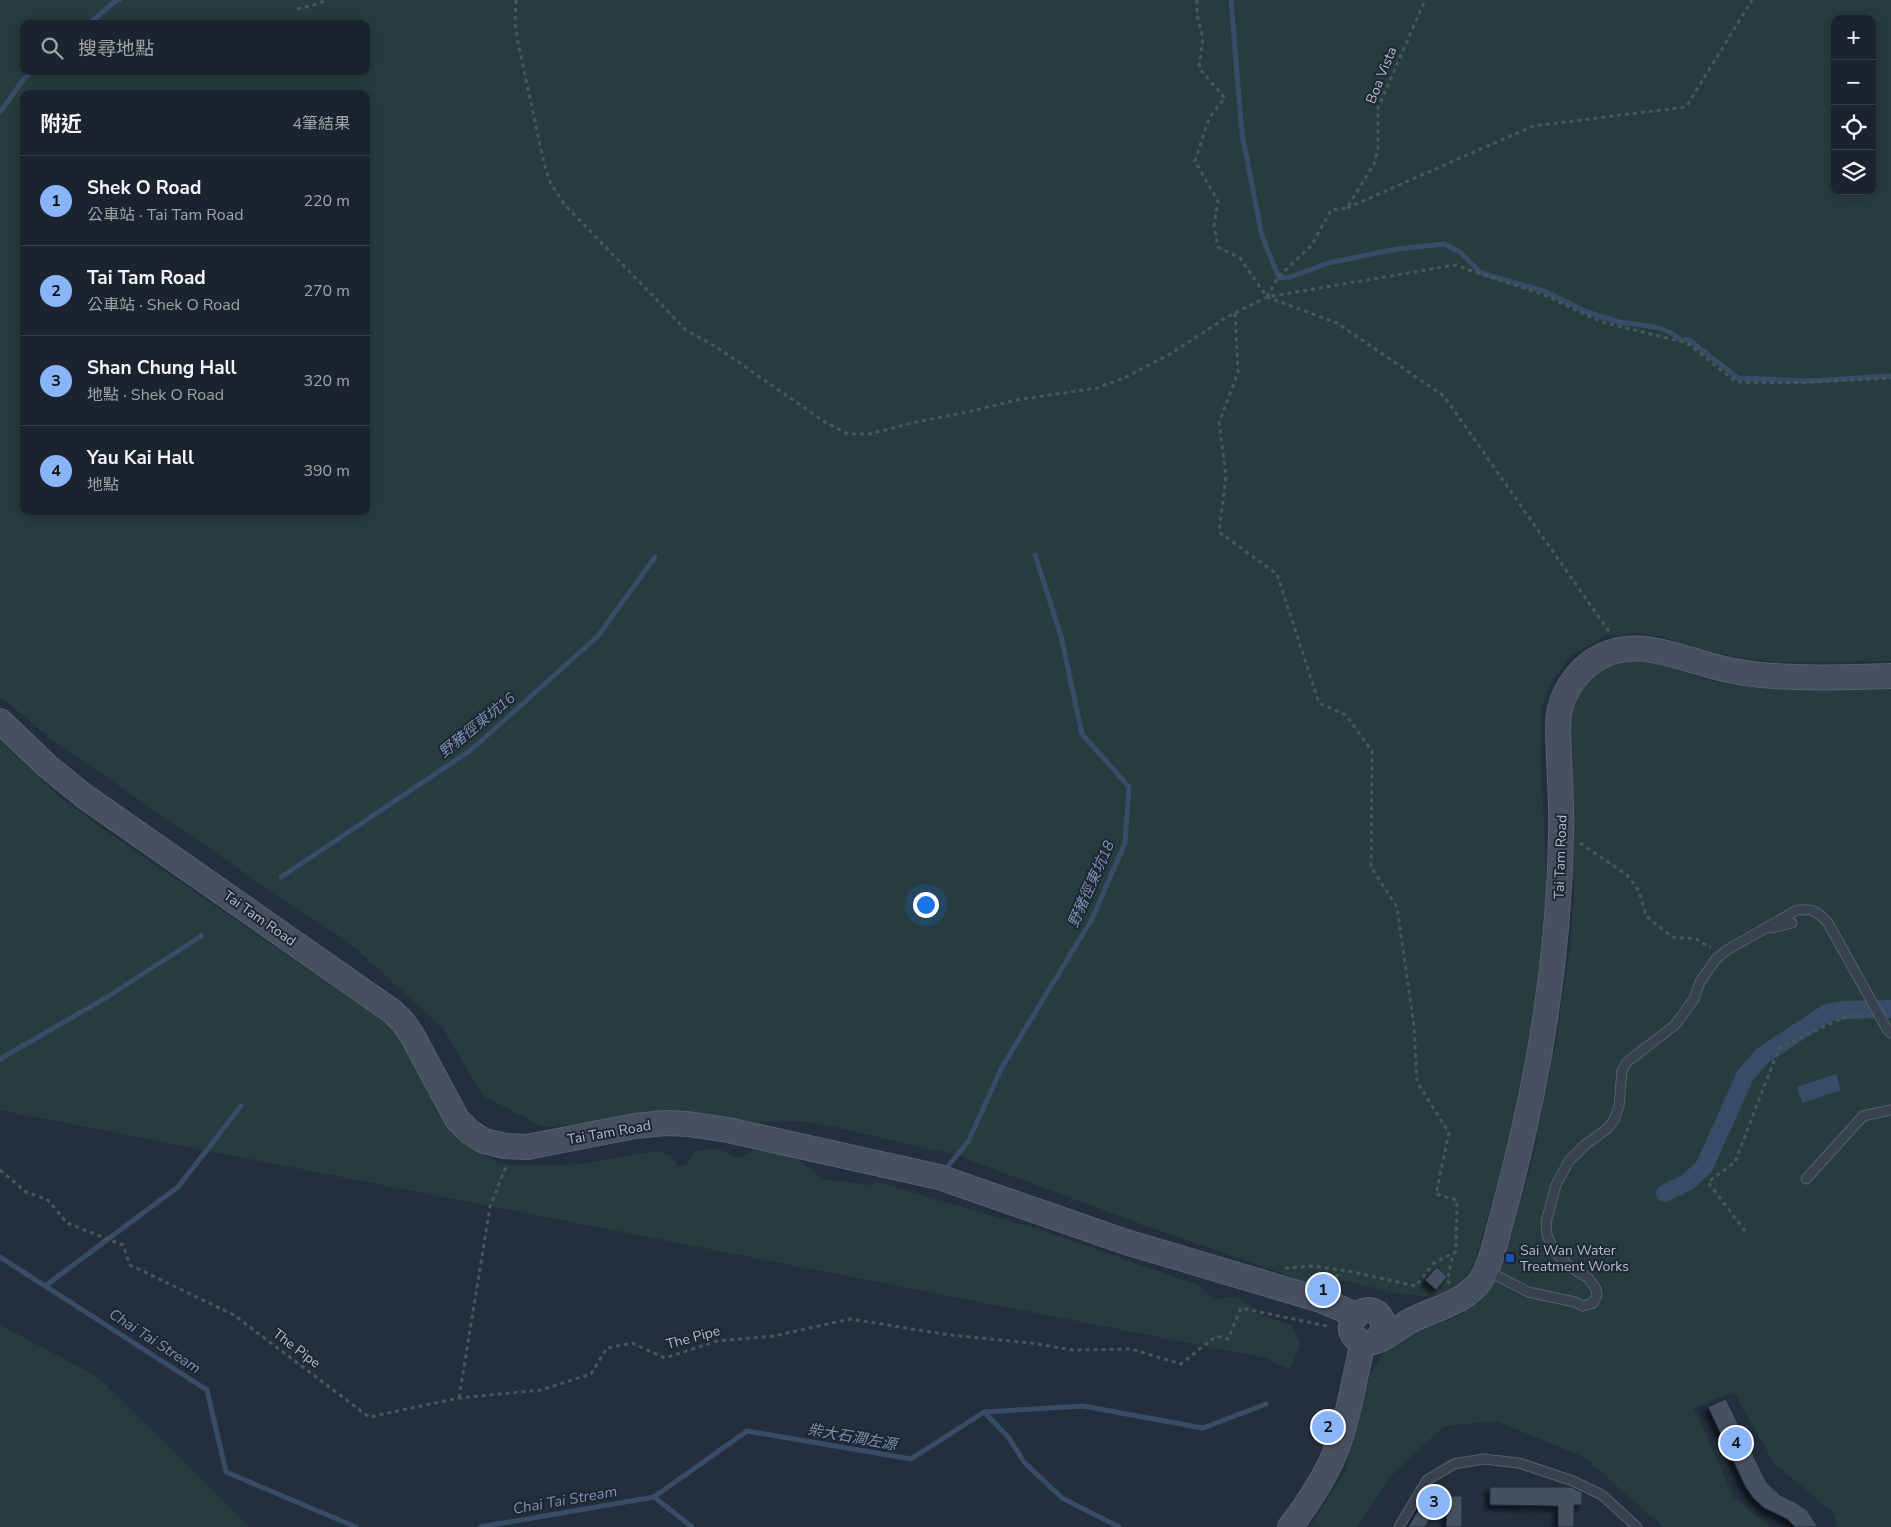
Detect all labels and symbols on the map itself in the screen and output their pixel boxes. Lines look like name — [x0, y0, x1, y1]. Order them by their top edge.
street label: Boa Vista — [1361, 44, 1402, 107]
water label: 野豬徑東坑16 — [435, 688, 519, 762]
street label: Tai Tam Road — [1550, 814, 1571, 900]
water label: 野豬徑東坑18 — [1063, 837, 1119, 931]
street label: Tai Tam Road — [220, 886, 300, 950]
your location — [913, 892, 939, 918]
street label: Tai Tam Road — [566, 1116, 652, 1149]
place label: Sai Wan Water Treatment Works — [1520, 1241, 1629, 1276]
marker: Sai Wan Water Treatment Works — [1504, 1252, 1516, 1264]
pin: 1 — [1307, 1271, 1339, 1309]
water label: Chai Tai Stream — [105, 1304, 205, 1378]
street label: The Pipe — [664, 1321, 722, 1354]
street label: The Pipe — [269, 1324, 324, 1373]
pin: 2 — [1312, 1408, 1344, 1446]
water label: 柴大石澗左源 — [806, 1419, 901, 1455]
pin: 4 — [1720, 1424, 1752, 1462]
water label: Chai Tai Stream — [511, 1481, 619, 1519]
pin: 3 — [1418, 1483, 1450, 1521]

